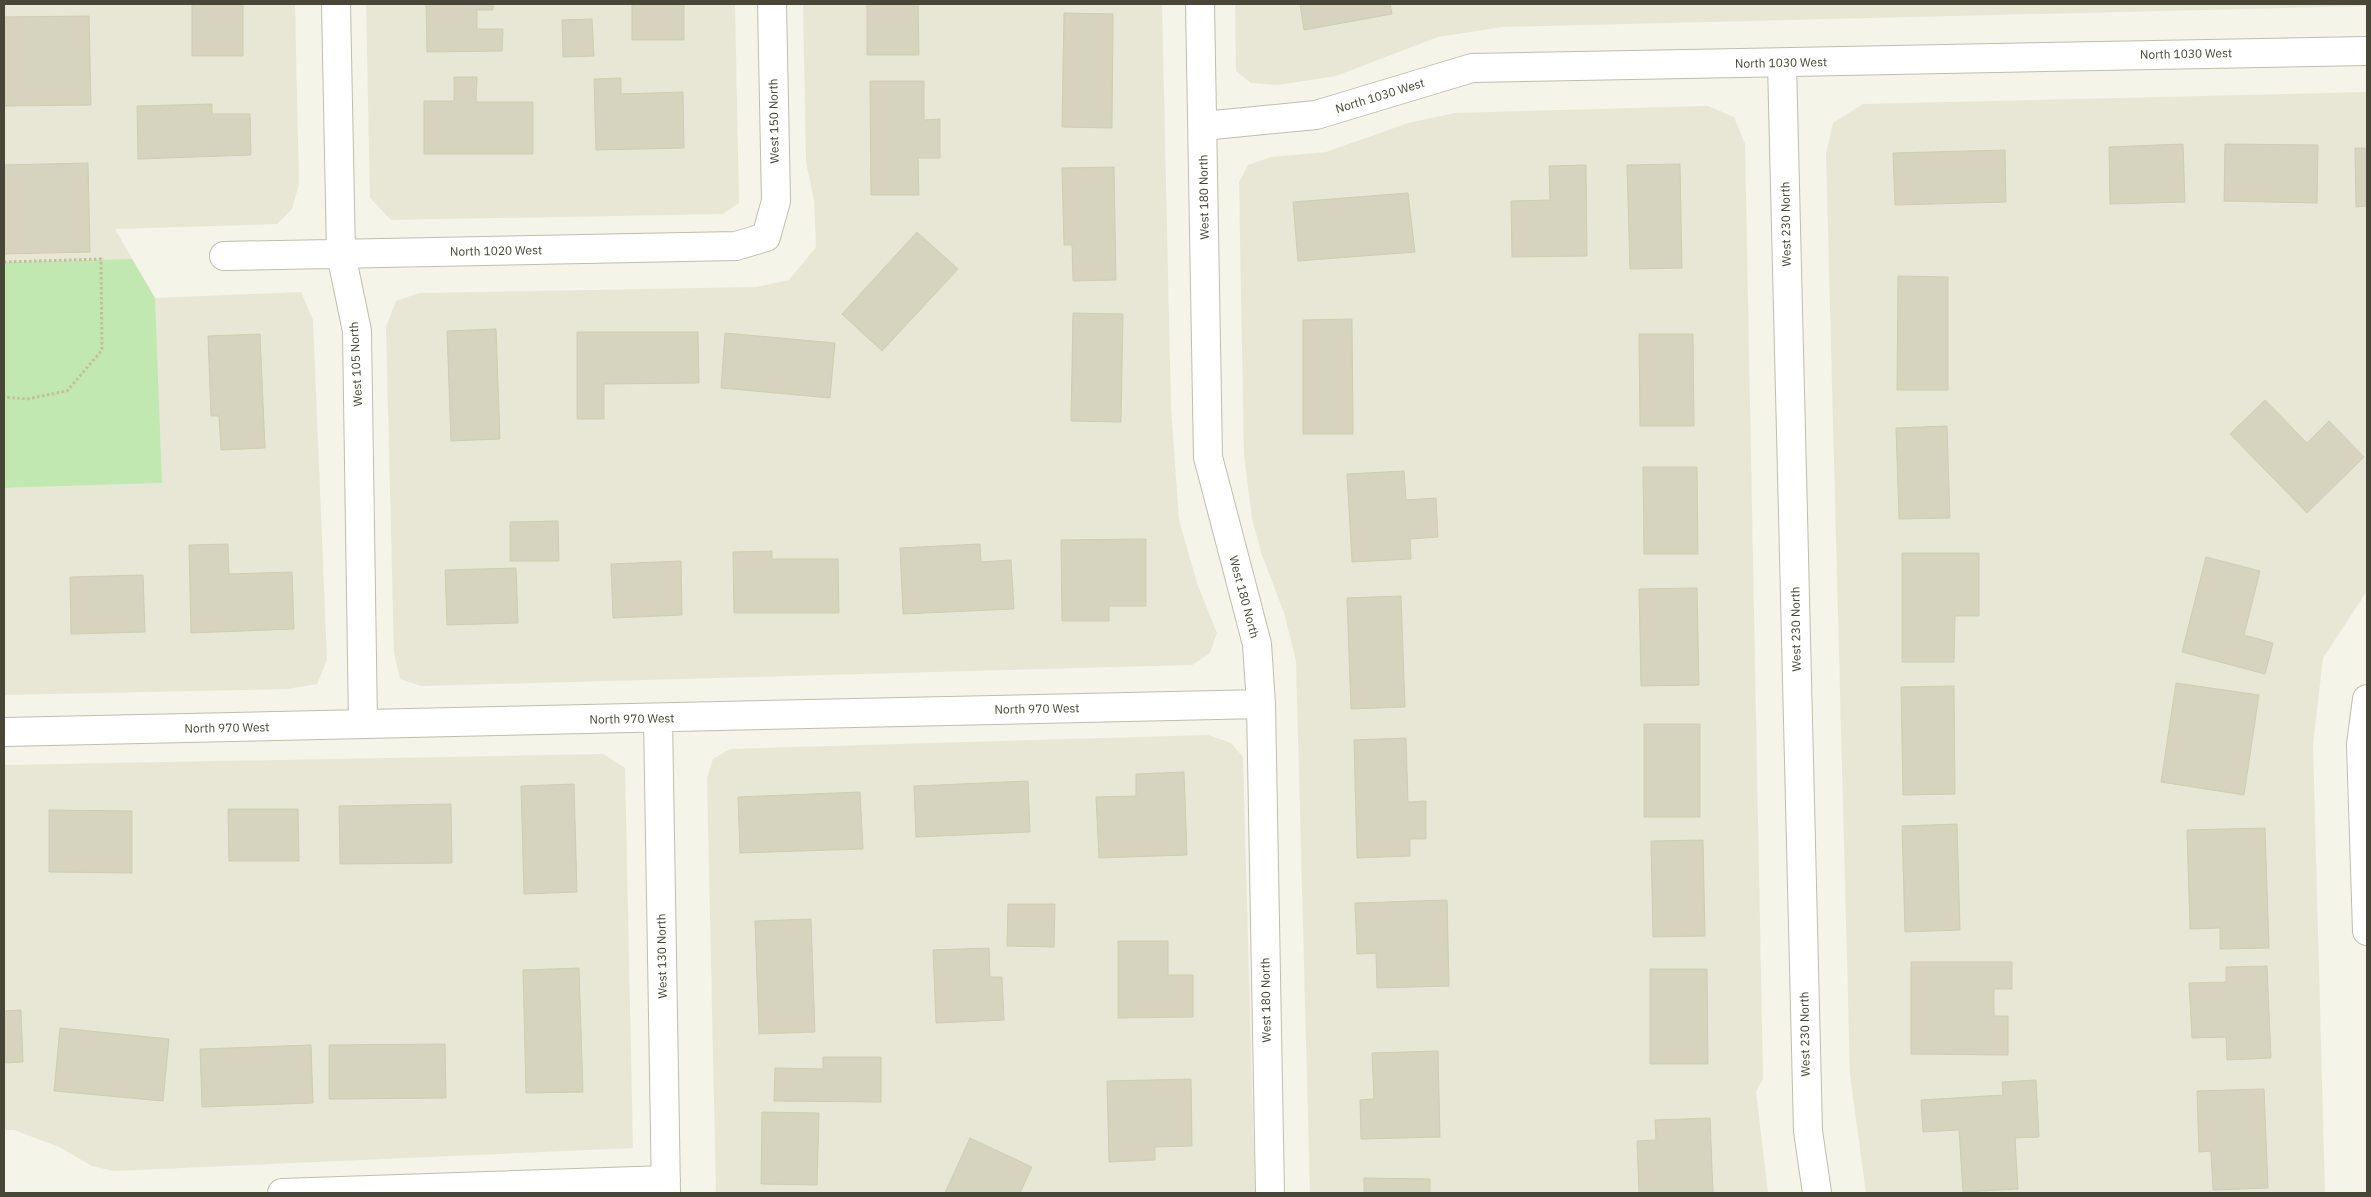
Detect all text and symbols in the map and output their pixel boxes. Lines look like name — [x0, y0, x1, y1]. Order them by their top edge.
street label: North 1030 West — [2140, 45, 2232, 62]
street label: North 1030 West — [1735, 54, 1827, 71]
street label: North 1030 West — [1334, 75, 1426, 116]
street label: West 150 North — [765, 78, 782, 164]
street label: West 180 North — [1195, 154, 1212, 240]
street label: West 230 North — [1777, 181, 1794, 267]
street label: North 1020 West — [450, 242, 542, 259]
street label: West 105 North — [346, 321, 365, 407]
street label: West 180 North — [1226, 554, 1263, 640]
street label: West 230 North — [1787, 586, 1804, 672]
street label: North 970 West — [994, 700, 1080, 717]
street label: North 970 West — [589, 710, 675, 727]
street label: North 970 West — [184, 719, 270, 736]
street label: West 130 North — [653, 913, 670, 999]
street label: West 180 North — [1257, 957, 1274, 1043]
street label: West 230 North — [1796, 991, 1813, 1077]

